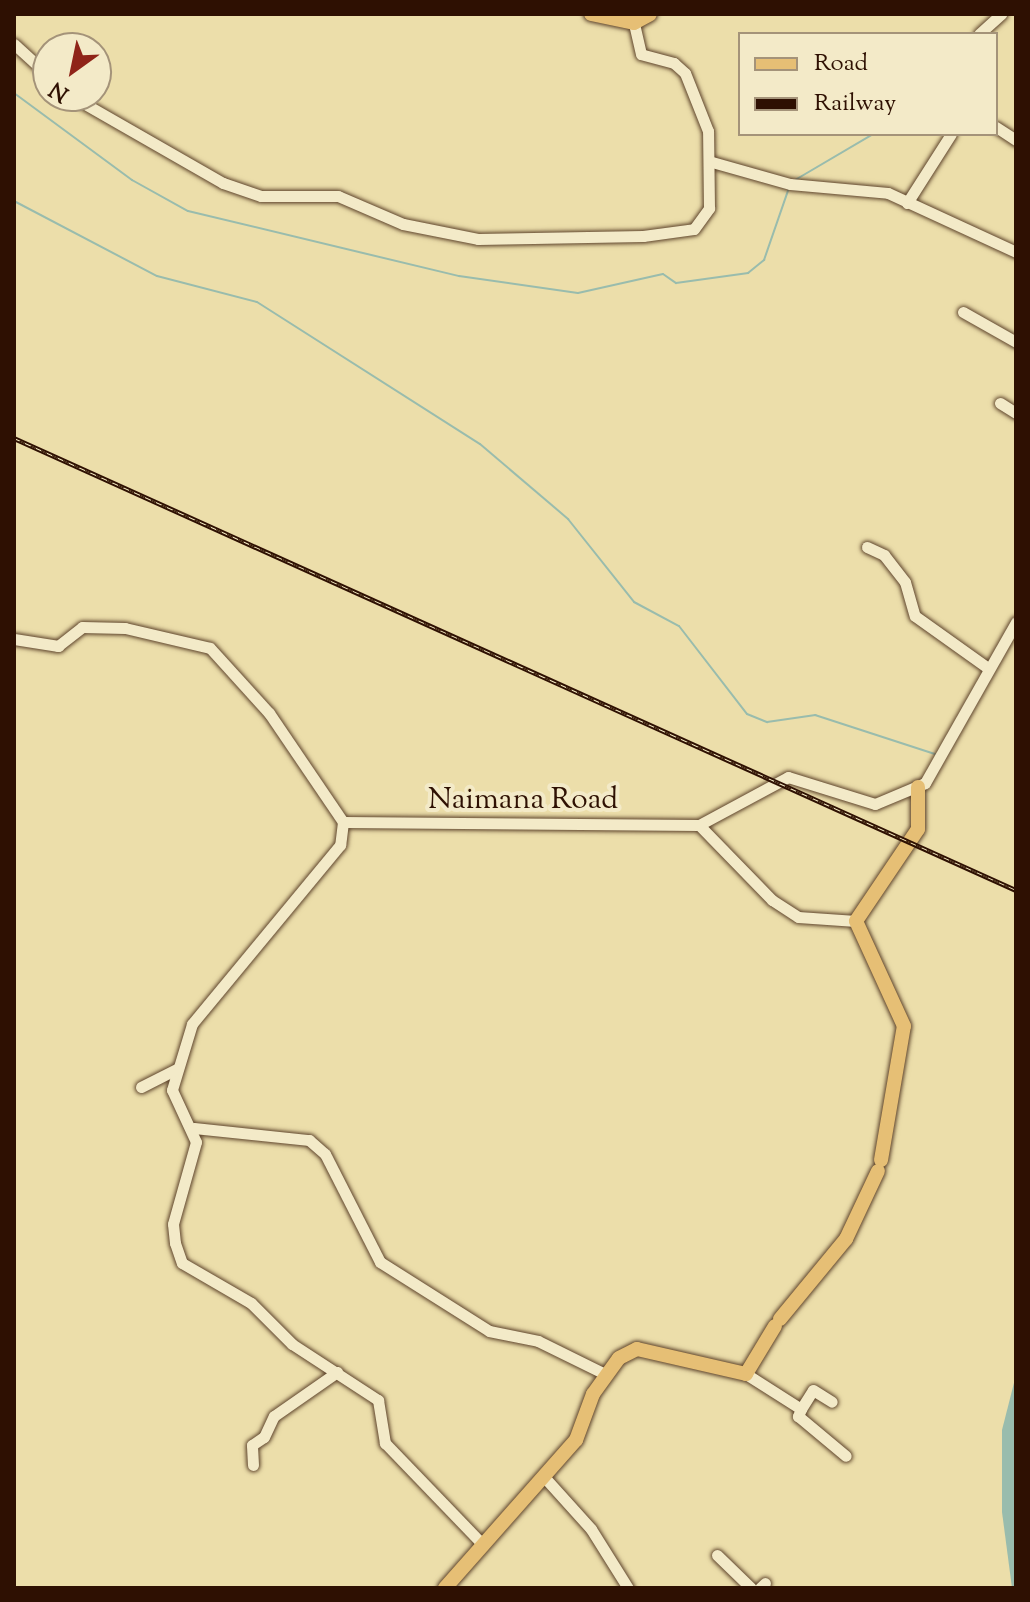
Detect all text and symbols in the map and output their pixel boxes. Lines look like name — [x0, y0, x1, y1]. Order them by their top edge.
north arrow — [32, 32, 112, 112]
legend — [738, 32, 998, 136]
text: Road — [814, 47, 868, 81]
text: N — [44, 72, 76, 109]
text: Railway — [814, 87, 896, 121]
street label: Naimana Road — [428, 783, 618, 819]

